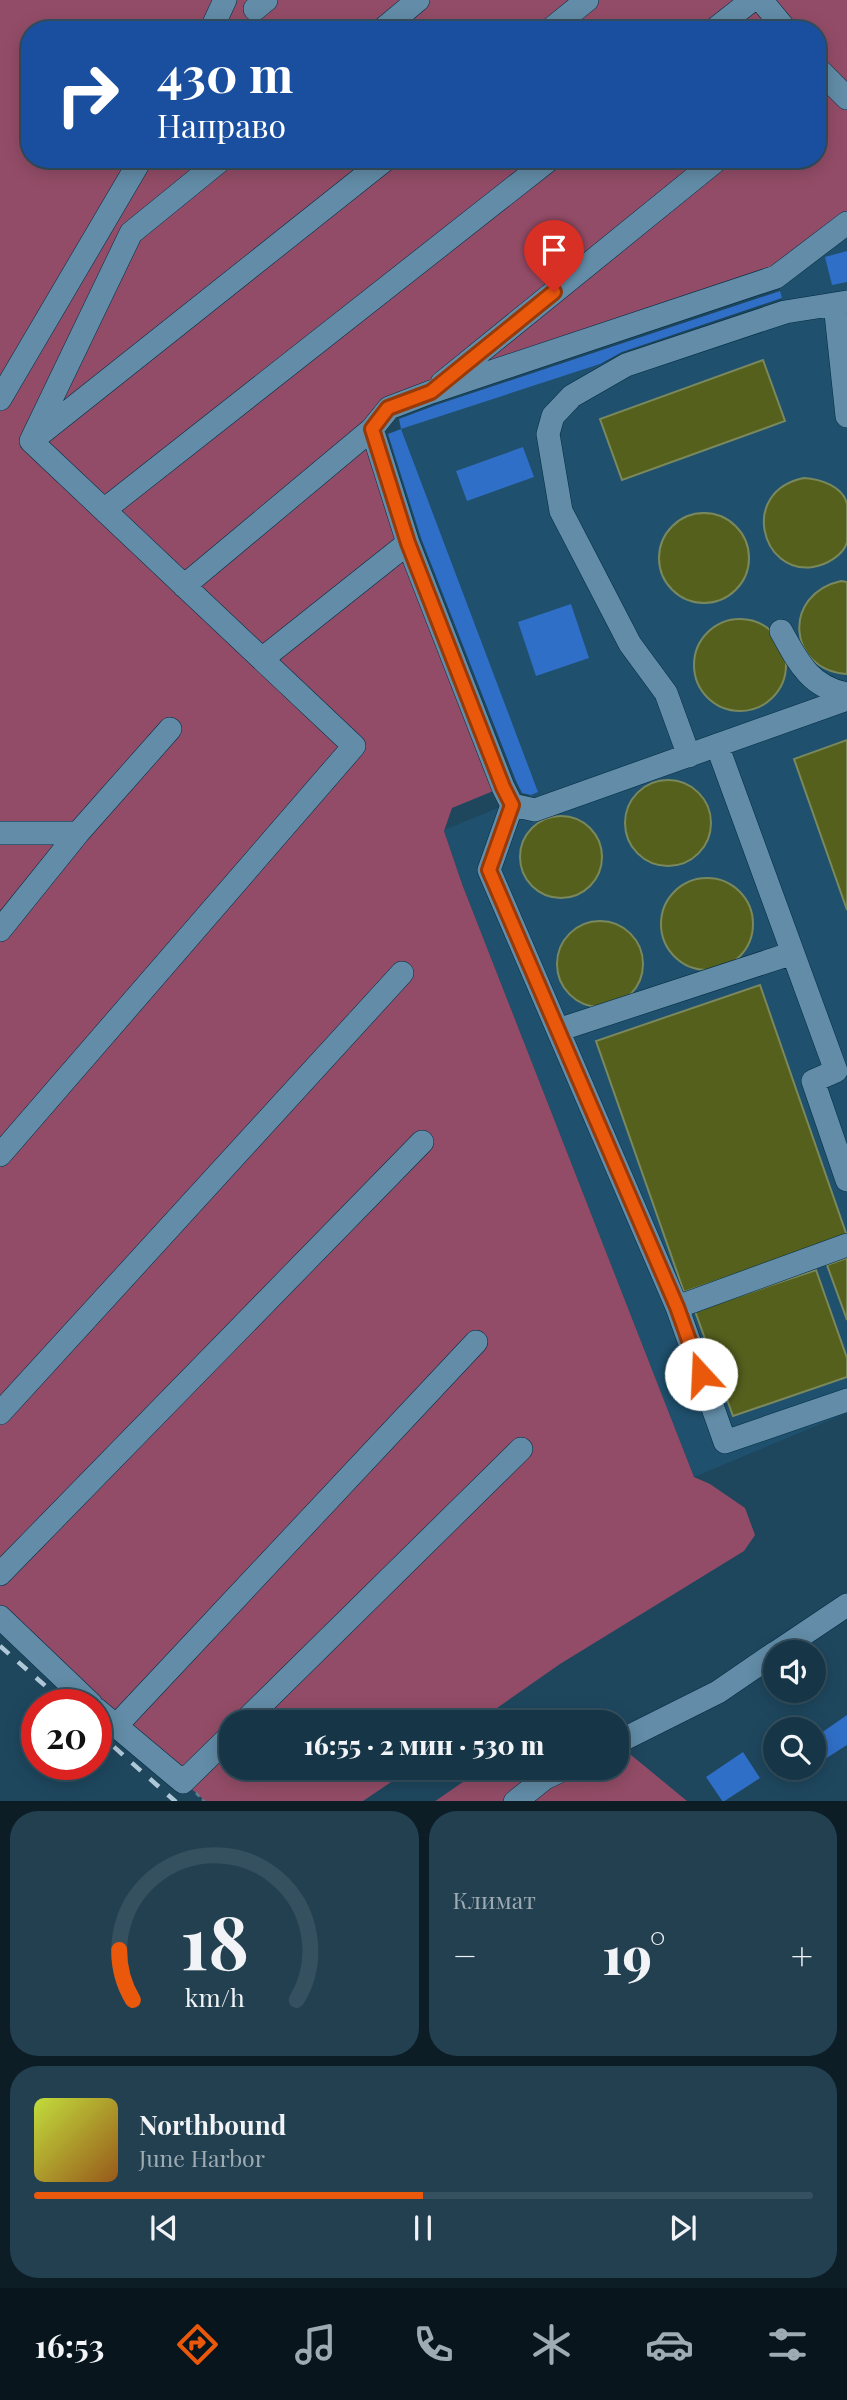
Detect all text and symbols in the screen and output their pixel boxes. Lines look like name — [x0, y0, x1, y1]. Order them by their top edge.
text: 430 m — [157, 40, 293, 105]
icon: right — [42, 49, 133, 140]
text: Направо — [157, 103, 286, 146]
pin — [524, 220, 584, 292]
icon: arrive — [535, 231, 573, 269]
position arrow — [664, 1337, 738, 1411]
map controls — [763, 1640, 826, 1780]
button: sound — [763, 1640, 826, 1703]
speed limit sign: 20 — [21, 1689, 112, 1780]
button: search — [763, 1717, 826, 1780]
text: 16:55 · 2 мин · 530 m — [304, 1727, 544, 1762]
text: Климат — [453, 1884, 536, 1915]
text: 18 — [180, 1891, 249, 1988]
text: 19° — [602, 1919, 666, 1988]
text: − — [453, 1929, 477, 1980]
text: + — [791, 1929, 813, 1980]
text: km/h — [184, 1979, 245, 2012]
text: Northbound — [139, 2107, 286, 2142]
text: June Harbor — [139, 2142, 265, 2173]
icon: previous — [145, 2209, 183, 2247]
icon: pause — [404, 2209, 442, 2247]
icon: next — [664, 2209, 702, 2247]
icon: directions — [173, 2320, 222, 2369]
icon: music — [291, 2320, 340, 2369]
icon: phone — [409, 2320, 458, 2369]
icon: climate — [527, 2320, 576, 2369]
icon: car — [645, 2320, 694, 2369]
icon: filters — [763, 2320, 812, 2369]
text: 16:53 — [35, 2323, 104, 2366]

